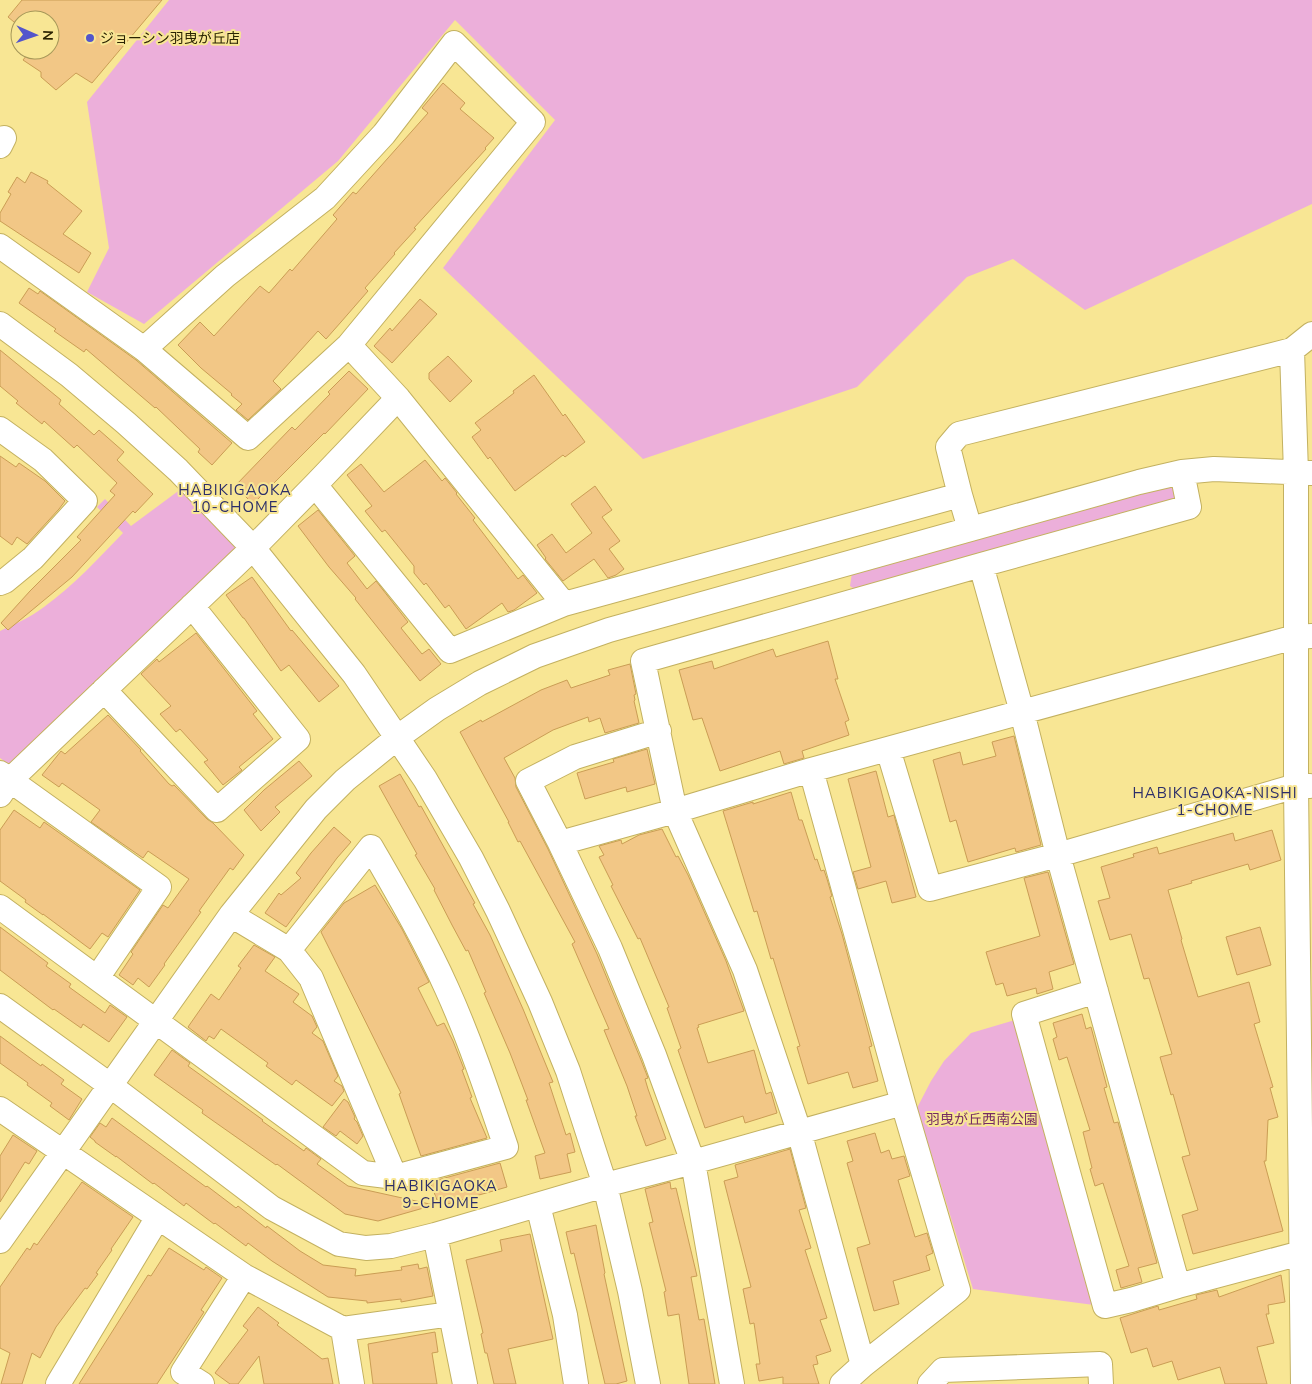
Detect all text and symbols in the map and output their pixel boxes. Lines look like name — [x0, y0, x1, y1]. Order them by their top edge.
north arrow — [10, 10, 60, 60]
place label: ジョーシン羽曳が丘店 — [100, 29, 240, 48]
text: N — [38, 30, 57, 41]
marker: ジョーシン羽曳が丘店 — [84, 32, 96, 44]
district label: HABIKIGAOKA 10-CHOME — [178, 480, 292, 517]
district label: HABIKIGAOKA-NISHI 1-CHOME — [1132, 783, 1298, 820]
park label: 羽曳が丘西南公園 — [926, 1110, 1038, 1129]
district label: HABIKIGAOKA 9-CHOME — [384, 1176, 498, 1213]

